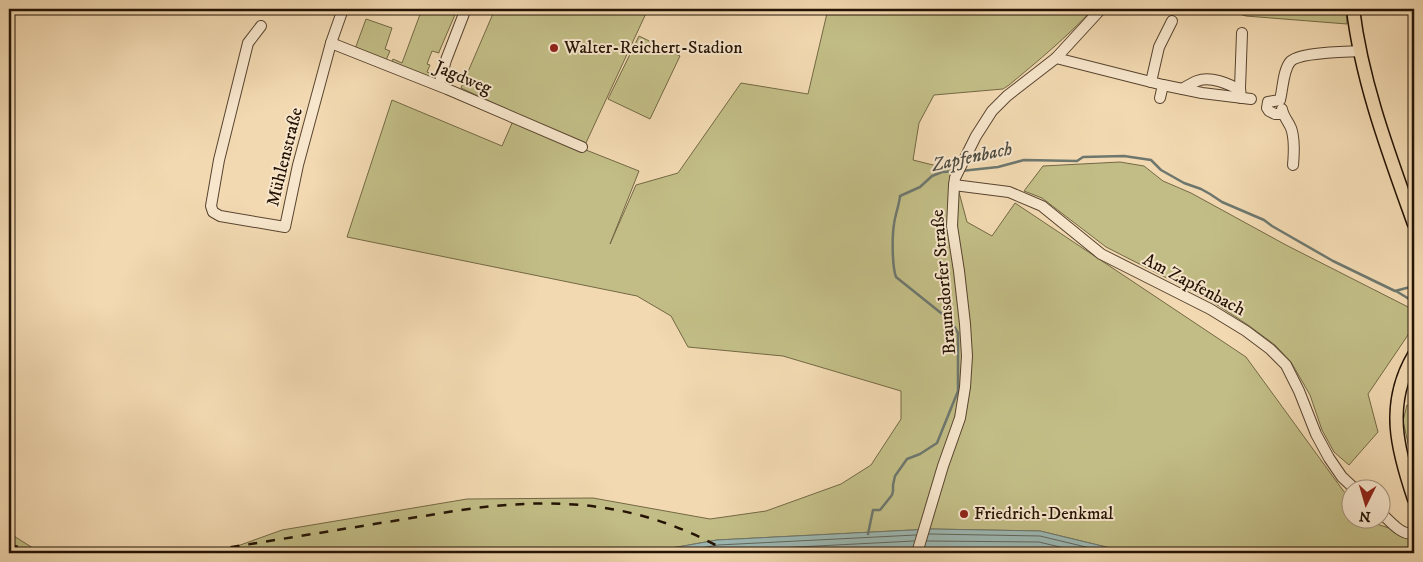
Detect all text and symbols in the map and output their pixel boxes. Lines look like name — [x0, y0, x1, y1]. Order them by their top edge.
place label: Walter-Reichert-Stadion — [563, 37, 743, 59]
marker: Walter-Reichert-Stadion — [548, 42, 560, 54]
street label: Jagdweg — [429, 55, 495, 100]
street label: Mühlenstraße — [262, 105, 308, 209]
water label: Zapfenbach — [929, 137, 1015, 178]
street label: Braunsdorfer Straße — [927, 208, 961, 356]
street label: Am Zapfenbach — [1139, 249, 1249, 321]
north arrow — [1340, 480, 1390, 530]
place label: Friedrich-Denkmal — [974, 503, 1114, 525]
text: N — [1358, 506, 1371, 525]
marker: Friedrich-Denkmal — [958, 508, 970, 520]

